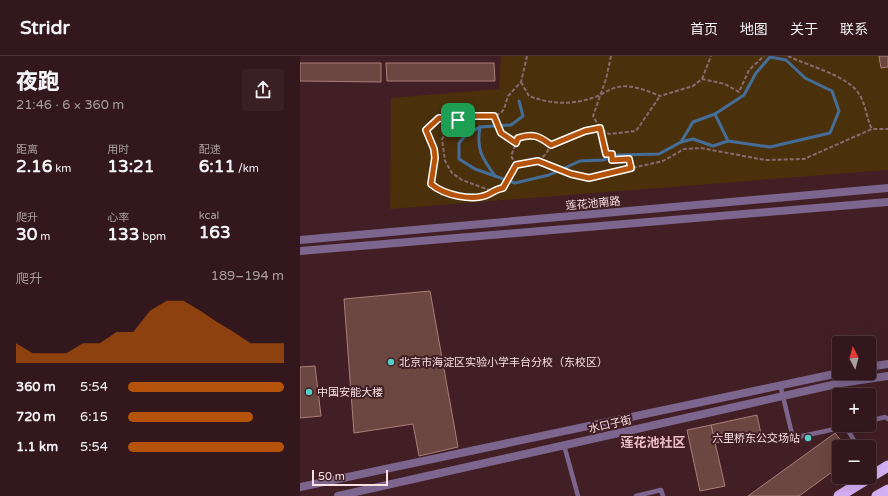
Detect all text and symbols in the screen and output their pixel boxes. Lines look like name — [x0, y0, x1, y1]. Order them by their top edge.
text: Stridr — [20, 17, 70, 39]
text: 首页 — [690, 21, 718, 38]
text: 地图 — [740, 21, 768, 38]
text: 关于 — [790, 21, 818, 38]
text: 联系 — [840, 21, 868, 38]
text: 夜跑 — [16, 69, 60, 95]
button: share — [242, 69, 284, 111]
text: 21:46 · 6 × 360 m — [16, 97, 124, 113]
pin — [441, 103, 475, 137]
icon: arrive — [447, 109, 469, 131]
text: 距离 — [16, 143, 38, 156]
text: 用时 — [107, 143, 129, 156]
text: 配速 — [199, 143, 221, 156]
text: 2.16 — [16, 156, 52, 177]
text: 13:21 — [107, 156, 154, 177]
text: 6:11 — [199, 156, 235, 177]
text: km — [52, 162, 71, 175]
text: /km — [235, 162, 259, 175]
street label: 莲花池南路 — [565, 195, 621, 212]
text: kcal — [199, 209, 219, 222]
text: 爬升 — [16, 211, 38, 224]
text: 心率 — [107, 211, 129, 224]
text: 163 — [199, 222, 231, 243]
text: 30 — [16, 224, 37, 245]
text: 133 — [107, 224, 139, 245]
text: m — [37, 230, 50, 243]
text: bpm — [139, 230, 166, 243]
text: 189–194 m — [211, 268, 284, 284]
text: 爬升 — [16, 271, 42, 287]
north arrow — [832, 336, 876, 380]
map controls — [832, 336, 876, 484]
place label: 北京市海淀区实验小学丰台分校（东校区） — [399, 356, 608, 369]
marker: 北京市海淀区实验小学丰台分校（东校区） — [386, 357, 396, 367]
text: 360 m — [16, 379, 56, 395]
text: 5:54 — [80, 379, 108, 395]
place label: 中国安能大楼 — [317, 386, 383, 399]
marker: 中国安能大楼 — [304, 387, 314, 397]
button: + — [832, 388, 876, 432]
text: 720 m — [16, 409, 56, 425]
text: 6:15 — [80, 409, 108, 425]
street label: 水口子街 — [587, 413, 633, 436]
place label: 六里桥东公交场站 — [712, 432, 800, 445]
marker: 六里桥东公交场站 — [803, 433, 813, 443]
district label: 莲花池社区 — [620, 435, 686, 451]
text: 1.1 km — [16, 439, 58, 455]
text: 5:54 — [80, 439, 108, 455]
button: − — [832, 440, 876, 484]
scale bar — [312, 468, 388, 487]
text: 50 m — [318, 470, 345, 483]

